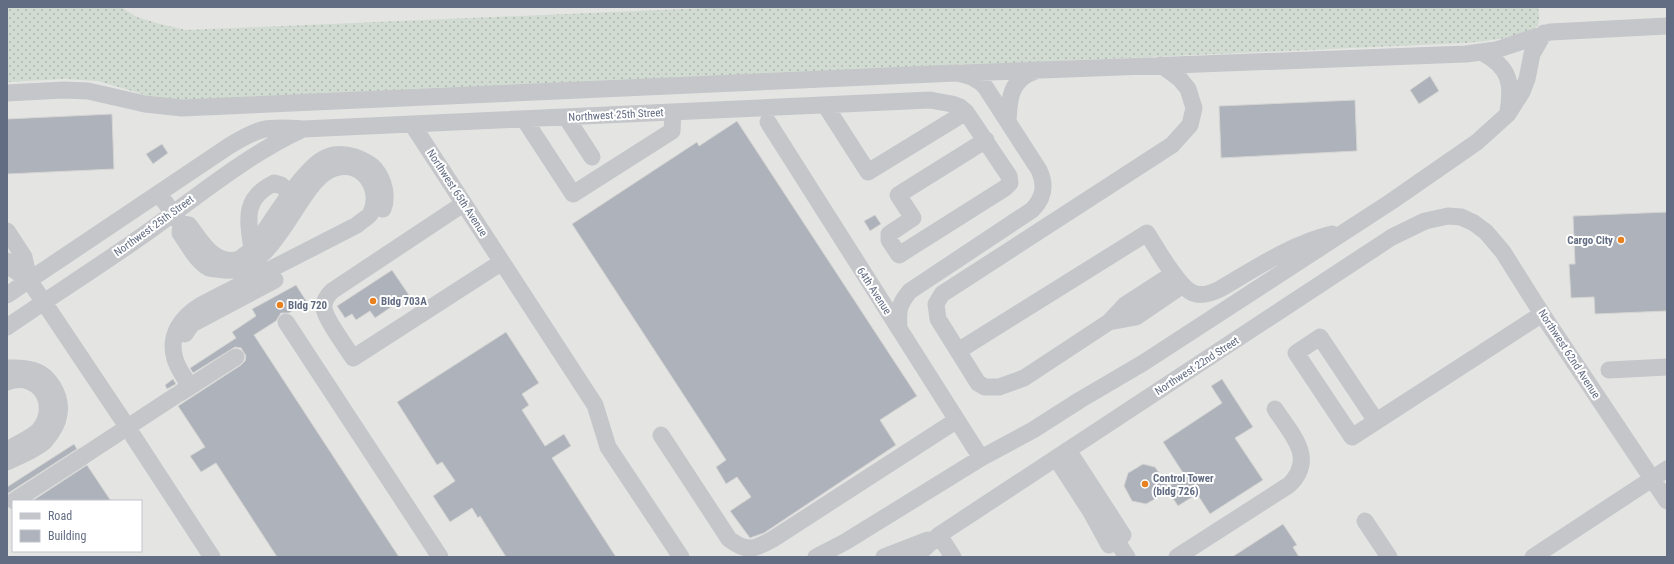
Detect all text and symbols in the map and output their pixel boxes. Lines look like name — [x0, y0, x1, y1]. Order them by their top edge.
street label: Northwest 25th Street — [568, 106, 664, 124]
street label: Northwest 65th Avenue — [424, 147, 490, 239]
street label: Northwest 25th Street — [112, 193, 196, 259]
place label: Cargo City — [1567, 234, 1613, 247]
marker: Cargo City — [1616, 235, 1626, 245]
street label: 64th Avenue — [854, 265, 894, 317]
place label: Bldg 703A — [381, 295, 427, 308]
marker: Bldg 703A — [368, 296, 378, 306]
place label: Bldg 720 — [288, 299, 328, 312]
marker: Bldg 720 — [275, 300, 285, 310]
street label: Northwest 62nd Avenue — [1535, 307, 1603, 401]
street label: Northwest 22nd Street — [1153, 334, 1241, 398]
place label: Control Tower (bldg 726) — [1153, 472, 1214, 498]
marker: Control Tower (bldg 726) — [1140, 479, 1150, 489]
legend — [12, 500, 142, 552]
text: Road — [48, 509, 72, 523]
text: Building — [48, 529, 86, 543]

